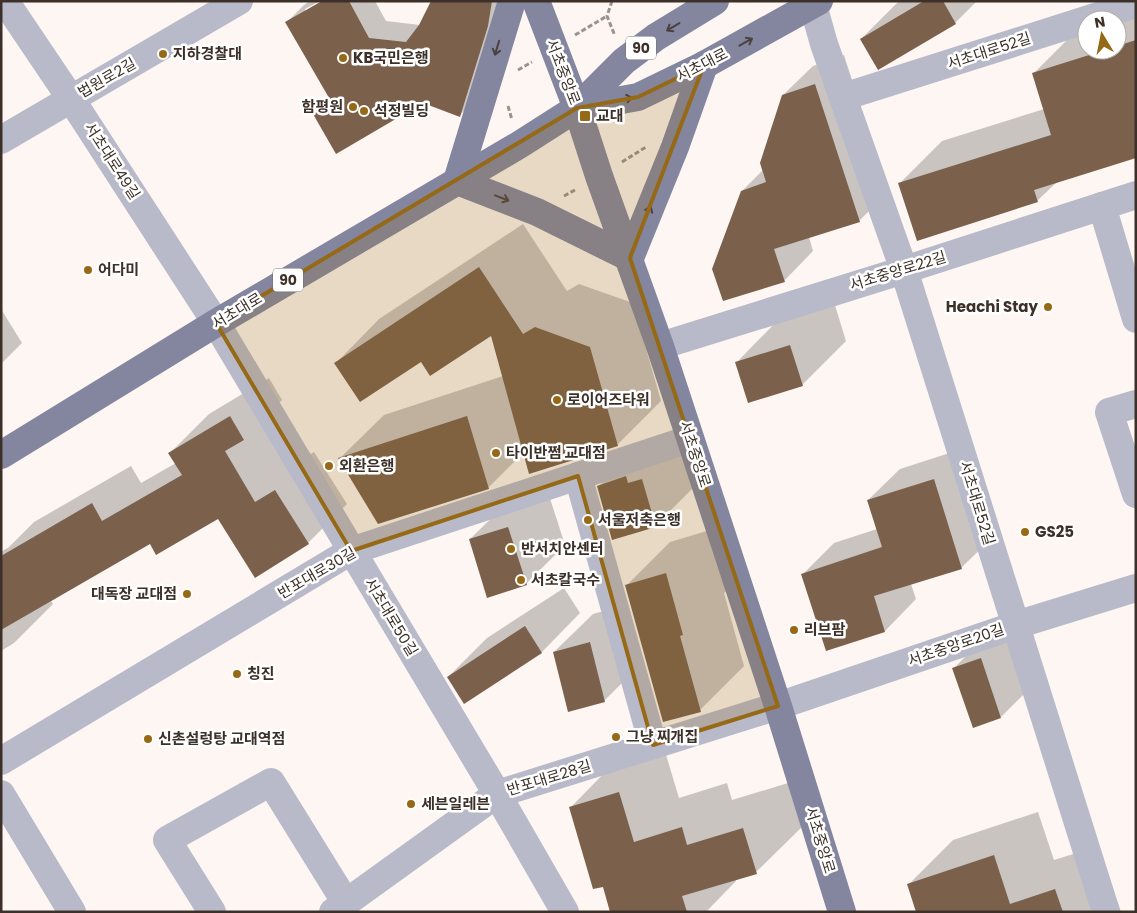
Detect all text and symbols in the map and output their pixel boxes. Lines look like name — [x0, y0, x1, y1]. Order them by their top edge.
north arrow — [1077, 10, 1127, 60]
text: N — [1093, 11, 1107, 33]
one-way arrow — [666, 21, 680, 32]
street label: 서초대로52길 — [944, 27, 1033, 74]
street label: 서초중앙로 — [541, 36, 586, 108]
road number: 90 — [626, 36, 656, 59]
one-way arrow — [739, 37, 754, 47]
one-way arrow — [492, 39, 502, 55]
place label: 지하경찰대 — [173, 43, 242, 64]
street label: 서초대로 — [672, 43, 731, 86]
place label: KB국민은행 — [353, 47, 429, 68]
marker: 지하경찰대 — [157, 48, 169, 60]
marker: KB국민은행 — [337, 52, 349, 64]
street label: 법원로2길 — [74, 53, 140, 103]
one-way arrow — [617, 94, 633, 104]
place label: 함평원 — [302, 96, 343, 117]
place label: 석정빌딩 — [374, 100, 429, 121]
marker: 함평원 — [347, 101, 359, 113]
marker: 석정빌딩 — [358, 105, 370, 117]
place label: 교대 — [596, 105, 624, 126]
marker: 교대 — [578, 109, 592, 123]
street label: 서초대로49길 — [80, 118, 145, 203]
one-way arrow — [495, 195, 510, 204]
one-way arrow — [644, 206, 653, 221]
street label: 서초중앙로22길 — [847, 246, 949, 295]
place label: 어다미 — [98, 259, 139, 280]
marker: 어다미 — [82, 264, 94, 276]
road number: 90 — [273, 268, 303, 292]
street label: 서초대로 — [208, 287, 266, 334]
place label: Heachi Stay — [946, 296, 1039, 317]
marker: Heachi Stay — [1042, 301, 1054, 313]
place label: 로이어즈타워 — [567, 389, 650, 410]
marker: 로이어즈타워 — [551, 394, 563, 406]
street label: 서초중앙로 — [675, 418, 716, 490]
place label: 타이반쩜 교대점 — [506, 442, 606, 463]
marker: 타이반쩜 교대점 — [490, 447, 502, 459]
place label: 외환은행 — [339, 455, 394, 476]
street label: 서초대로52길 — [955, 458, 1000, 548]
marker: 외환은행 — [323, 460, 335, 472]
place label: 서울저축은행 — [598, 509, 681, 530]
marker: 서울저축은행 — [582, 514, 594, 526]
place label: GS25 — [1035, 521, 1074, 542]
marker: GS25 — [1019, 526, 1031, 538]
place label: 반서치안센터 — [521, 538, 604, 559]
street label: 반포대로30길 — [274, 542, 360, 603]
marker: 반서치안센터 — [505, 543, 517, 555]
place label: 서초칼국수 — [531, 569, 600, 590]
street label: 서초대로50길 — [360, 574, 423, 660]
marker: 서초칼국수 — [515, 574, 527, 586]
place label: 대독장 교대점 — [91, 583, 177, 604]
marker: 대독장 교대점 — [181, 588, 193, 600]
street label: 서초중앙로20길 — [905, 618, 1007, 671]
place label: 리브팜 — [804, 619, 846, 640]
marker: 리브팜 — [788, 624, 800, 636]
place label: 칭진 — [247, 663, 275, 684]
marker: 칭진 — [231, 668, 243, 680]
place label: 그냥 찌개집 — [626, 726, 698, 747]
place label: 신촌설렁탕 교대역점 — [158, 728, 285, 749]
marker: 그냥 찌개집 — [610, 731, 622, 743]
marker: 신촌설렁탕 교대역점 — [142, 733, 154, 745]
street label: 반포대로28길 — [504, 755, 594, 800]
place label: 세븐일레븐 — [421, 793, 490, 814]
marker: 세븐일레븐 — [405, 798, 417, 810]
street label: 서초중앙로 — [800, 804, 841, 876]

